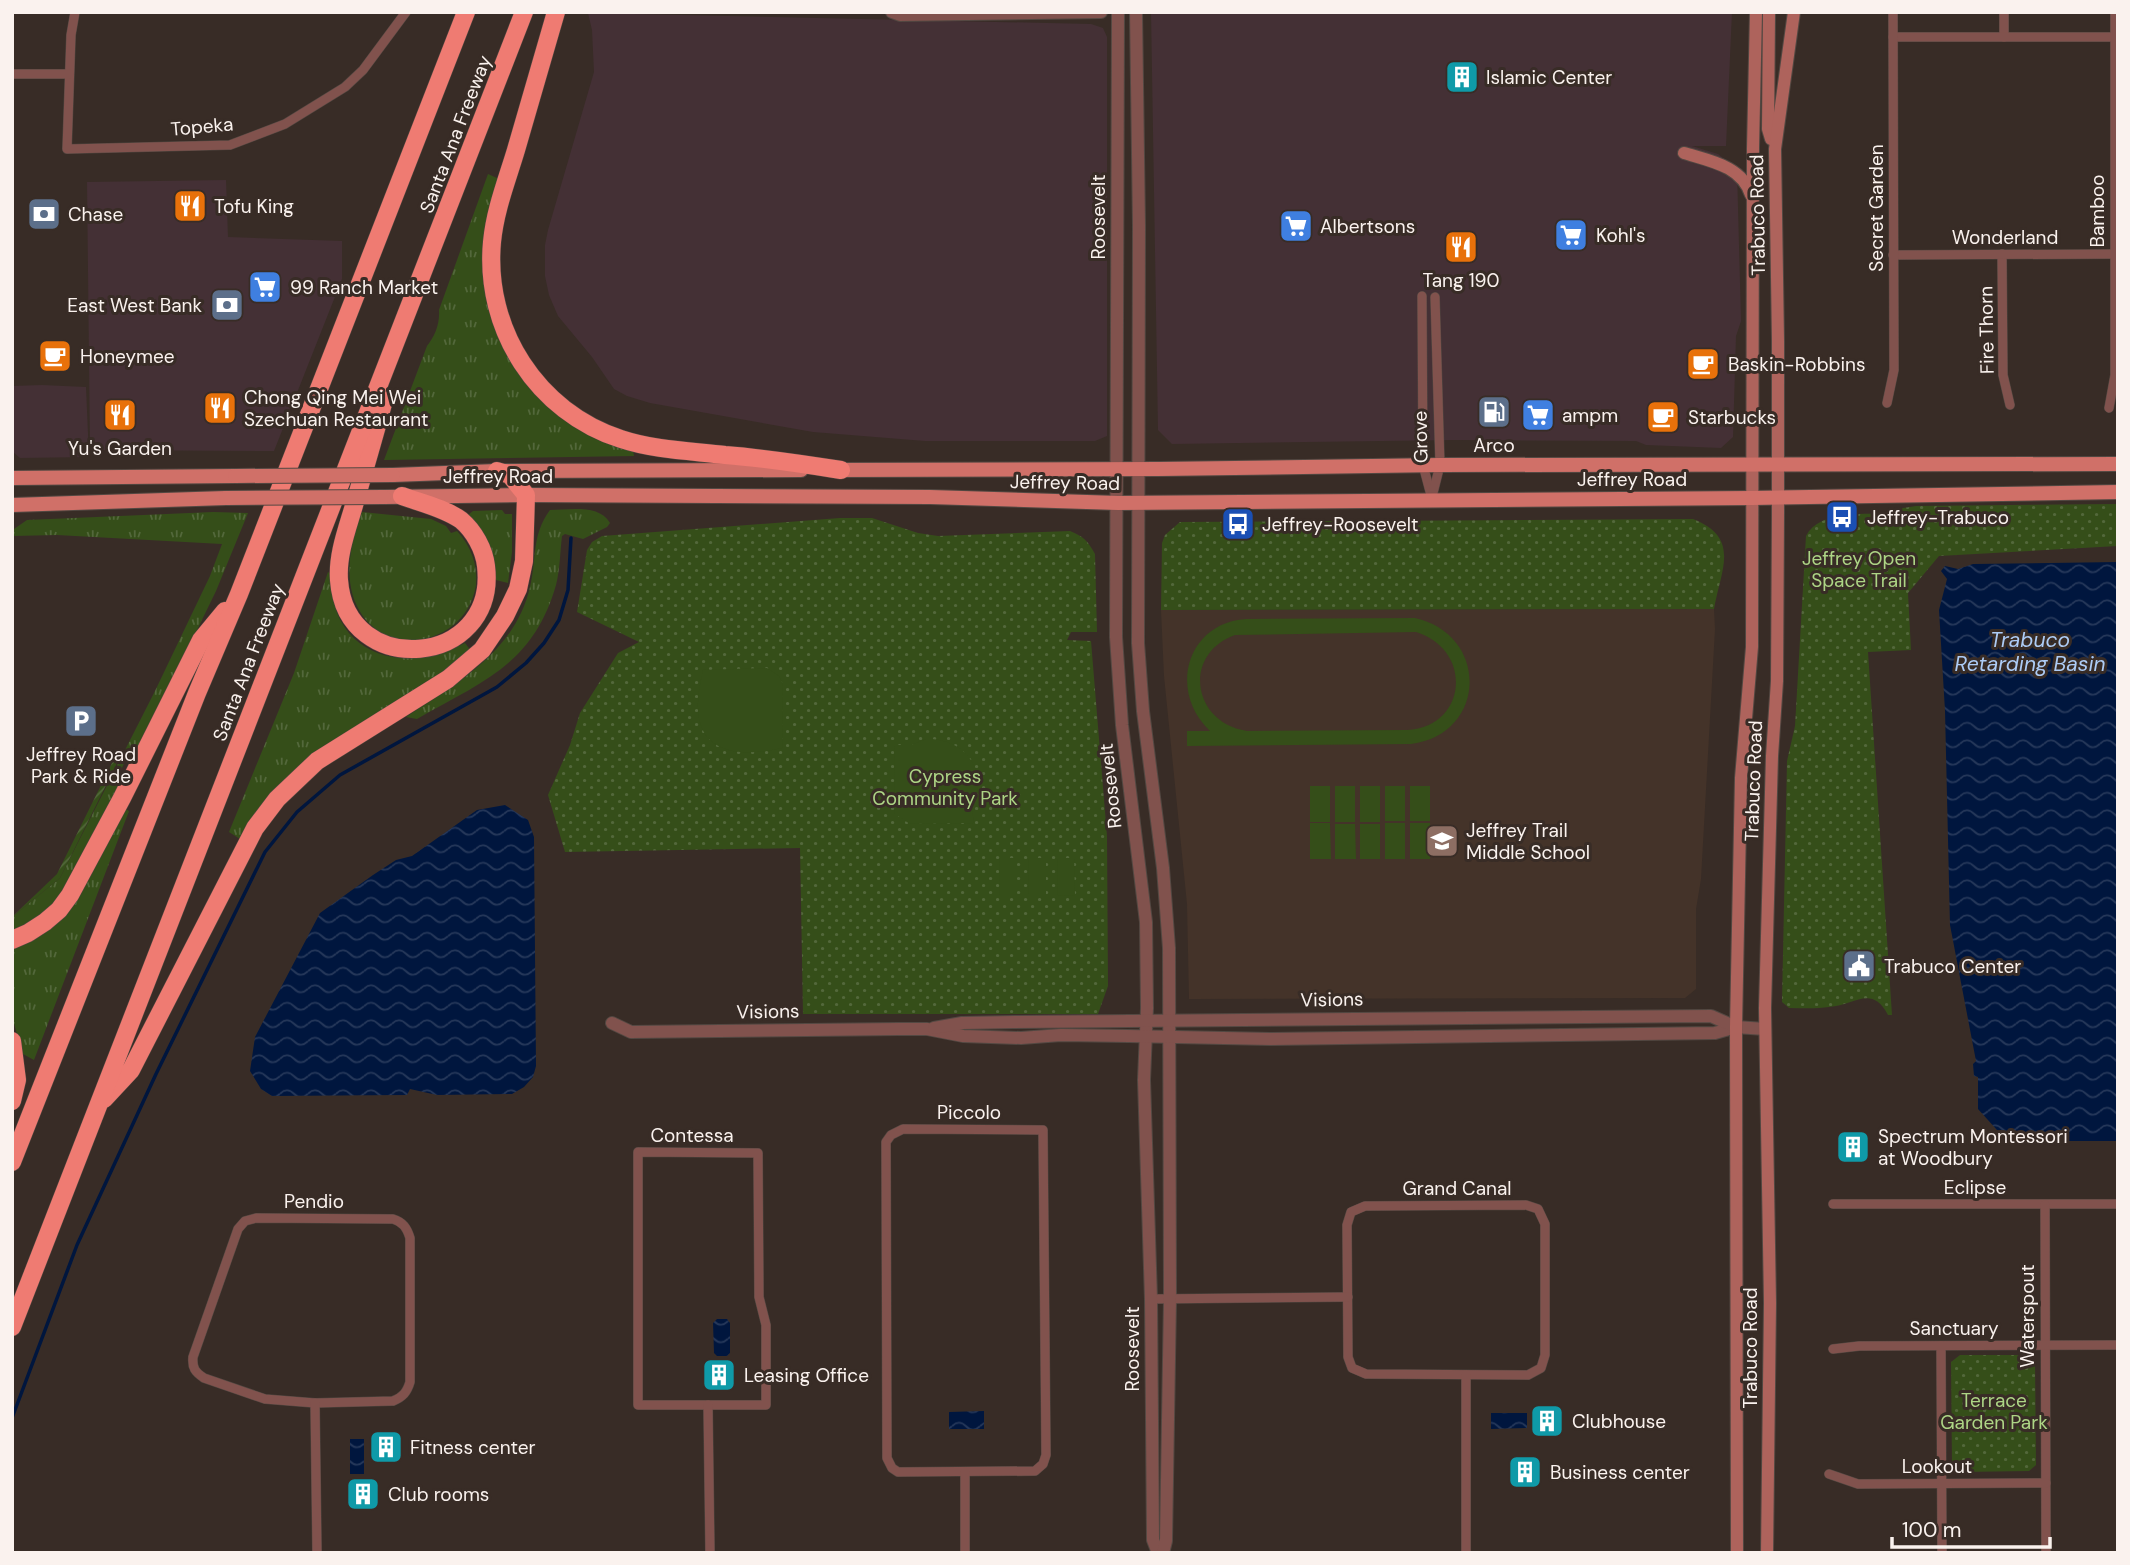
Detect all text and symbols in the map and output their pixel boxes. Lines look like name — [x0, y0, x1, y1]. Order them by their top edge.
street label: Santa Ana Freeway — [414, 51, 497, 217]
building icon: Islamic Center — [1443, 58, 1481, 96]
place label: Islamic Center — [1486, 65, 1612, 90]
street label: Topeka — [170, 111, 234, 142]
street label: Secret Garden — [1864, 144, 1889, 272]
street label: Trabuco Road — [1744, 154, 1771, 276]
street label: Roosevelt — [1086, 174, 1111, 260]
street label: Bamboo — [2085, 174, 2110, 248]
restaurant icon: Tofu King — [171, 187, 209, 225]
place label: Tofu King — [214, 194, 294, 219]
bank icon: Chase — [25, 195, 63, 233]
place label: Chase — [68, 202, 123, 227]
supermarket icon: Albertsons — [1277, 207, 1315, 245]
place label: Albertsons — [1320, 214, 1415, 239]
supermarket icon: Kohl's — [1552, 216, 1590, 254]
place label: Kohl's — [1596, 223, 1645, 248]
street label: Wonderland — [1952, 225, 2058, 250]
restaurant icon: Tang 190 — [1442, 228, 1480, 266]
supermarket icon: 99 Ranch Market — [246, 268, 284, 306]
place label: Tang 190 — [1422, 268, 1500, 293]
place label: 99 Ranch Market — [290, 275, 438, 300]
bank icon: East West Bank — [208, 286, 246, 324]
street label: Fire Thorn — [1973, 286, 2000, 374]
place label: East West Bank — [67, 293, 202, 318]
cafe icon: Honeymee — [36, 337, 74, 375]
place label: Honeymee — [80, 344, 175, 369]
cafe icon: Baskin-Robbins — [1684, 345, 1722, 383]
place label: Baskin-Robbins — [1728, 352, 1865, 377]
place label: Chong Qing Mei Wei Szechuan Restaurant — [244, 385, 429, 432]
restaurant icon: Chong Qing Mei Wei Szechuan Restaurant — [201, 389, 239, 427]
fuel station icon: Arco — [1475, 393, 1513, 431]
restaurant icon: Yu's Garden — [101, 396, 139, 434]
supermarket icon: ampm — [1519, 396, 1557, 434]
cafe icon: Starbucks — [1644, 398, 1682, 436]
place label: ampm — [1562, 403, 1618, 428]
place label: Starbucks — [1688, 405, 1776, 430]
street label: Grove — [1408, 411, 1433, 463]
place label: Arco — [1473, 433, 1515, 458]
place label: Yu's Garden — [68, 436, 172, 461]
street label: Jeffrey Road — [443, 464, 553, 489]
street label: Jeffrey Road — [1577, 467, 1687, 492]
street label: Jeffrey Road — [1010, 469, 1120, 496]
bus stop icon: Jeffrey-Trabuco — [1823, 498, 1861, 536]
bus stop icon: Jeffrey-Roosevelt — [1219, 505, 1257, 543]
place label: Jeffrey-Trabuco — [1867, 505, 2009, 530]
place label: Jeffrey-Roosevelt — [1262, 512, 1418, 537]
park label: Jeffrey Open Space Trail — [1802, 546, 1916, 593]
street label: Santa Ana Freeway — [207, 579, 290, 745]
water label: Trabuco Retarding Basin — [1954, 626, 2106, 678]
parking icon: Jeffrey Road Park & Ride — [62, 702, 100, 740]
street label: Trabuco Road — [1739, 720, 1768, 842]
place label: Jeffrey Road Park & Ride — [26, 742, 136, 789]
street label: Roosevelt — [1094, 742, 1127, 830]
park label: Cypress Community Park — [872, 764, 1018, 811]
place label: Jeffrey Trail Middle School — [1466, 818, 1590, 865]
school or university icon: Jeffrey Trail Middle School — [1423, 822, 1461, 860]
public building icon: Trabuco Center — [1840, 947, 1878, 985]
place label: Trabuco Center — [1884, 954, 2021, 979]
street label: Visions — [1300, 986, 1364, 1013]
street label: Visions — [736, 998, 800, 1025]
street label: Piccolo — [937, 1100, 1001, 1125]
street label: Contessa — [650, 1123, 734, 1148]
place label: Spectrum Montessori at Woodbury — [1878, 1124, 2068, 1171]
building icon: Spectrum Montessori at Woodbury — [1834, 1128, 1872, 1166]
street label: Eclipse — [1944, 1175, 2006, 1200]
street label: Grand Canal — [1402, 1176, 1512, 1201]
street label: Pendio — [284, 1189, 344, 1214]
street label: Waterspout — [2015, 1264, 2040, 1368]
street label: Trabuco Road — [1738, 1287, 1763, 1409]
street label: Roosevelt — [1120, 1306, 1145, 1392]
street label: Sanctuary — [1909, 1316, 1999, 1341]
building icon: Leasing Office — [700, 1356, 738, 1394]
place label: Leasing Office — [744, 1363, 869, 1388]
park label: Terrace Garden Park — [1940, 1388, 2048, 1435]
building icon: Clubhouse — [1528, 1402, 1566, 1440]
place label: Clubhouse — [1572, 1409, 1666, 1434]
building icon: Fitness center — [367, 1428, 405, 1466]
place label: Fitness center — [410, 1435, 536, 1460]
building icon: Business center — [1506, 1453, 1544, 1491]
street label: Lookout — [1902, 1454, 1972, 1479]
place label: Business center — [1550, 1460, 1690, 1485]
building icon: Club rooms — [344, 1475, 382, 1513]
place label: Club rooms — [388, 1482, 489, 1507]
scale bar — [1892, 1506, 2050, 1550]
text: 100 m — [1902, 1516, 1962, 1544]

